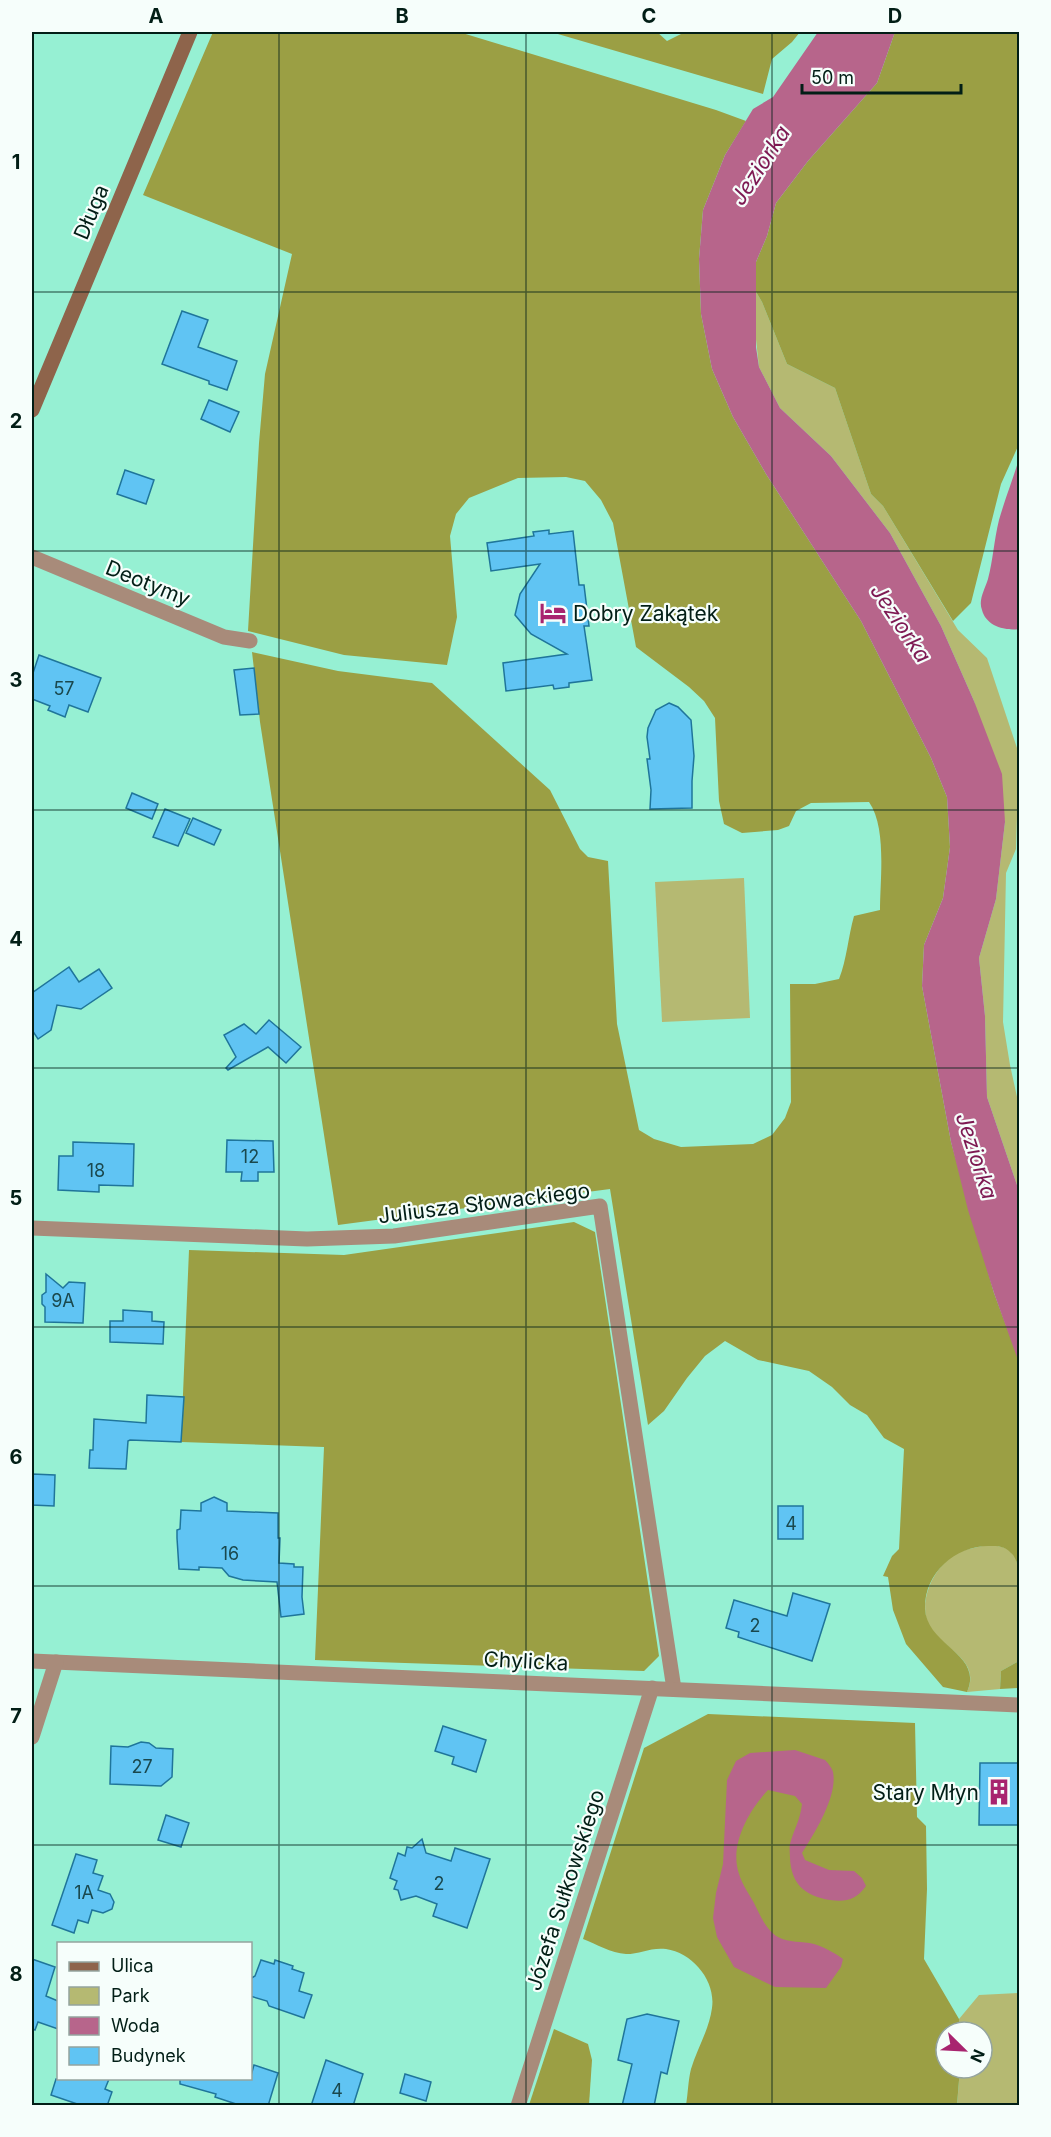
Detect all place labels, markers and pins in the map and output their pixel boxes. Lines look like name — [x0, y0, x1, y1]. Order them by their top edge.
hotel icon: Dobry Zakątek — [538, 598, 568, 628]
place label: Dobry Zakątek — [573, 601, 719, 626]
building icon: Stary Młyn — [984, 1777, 1014, 1807]
place label: Stary Młyn — [872, 1780, 979, 1805]

